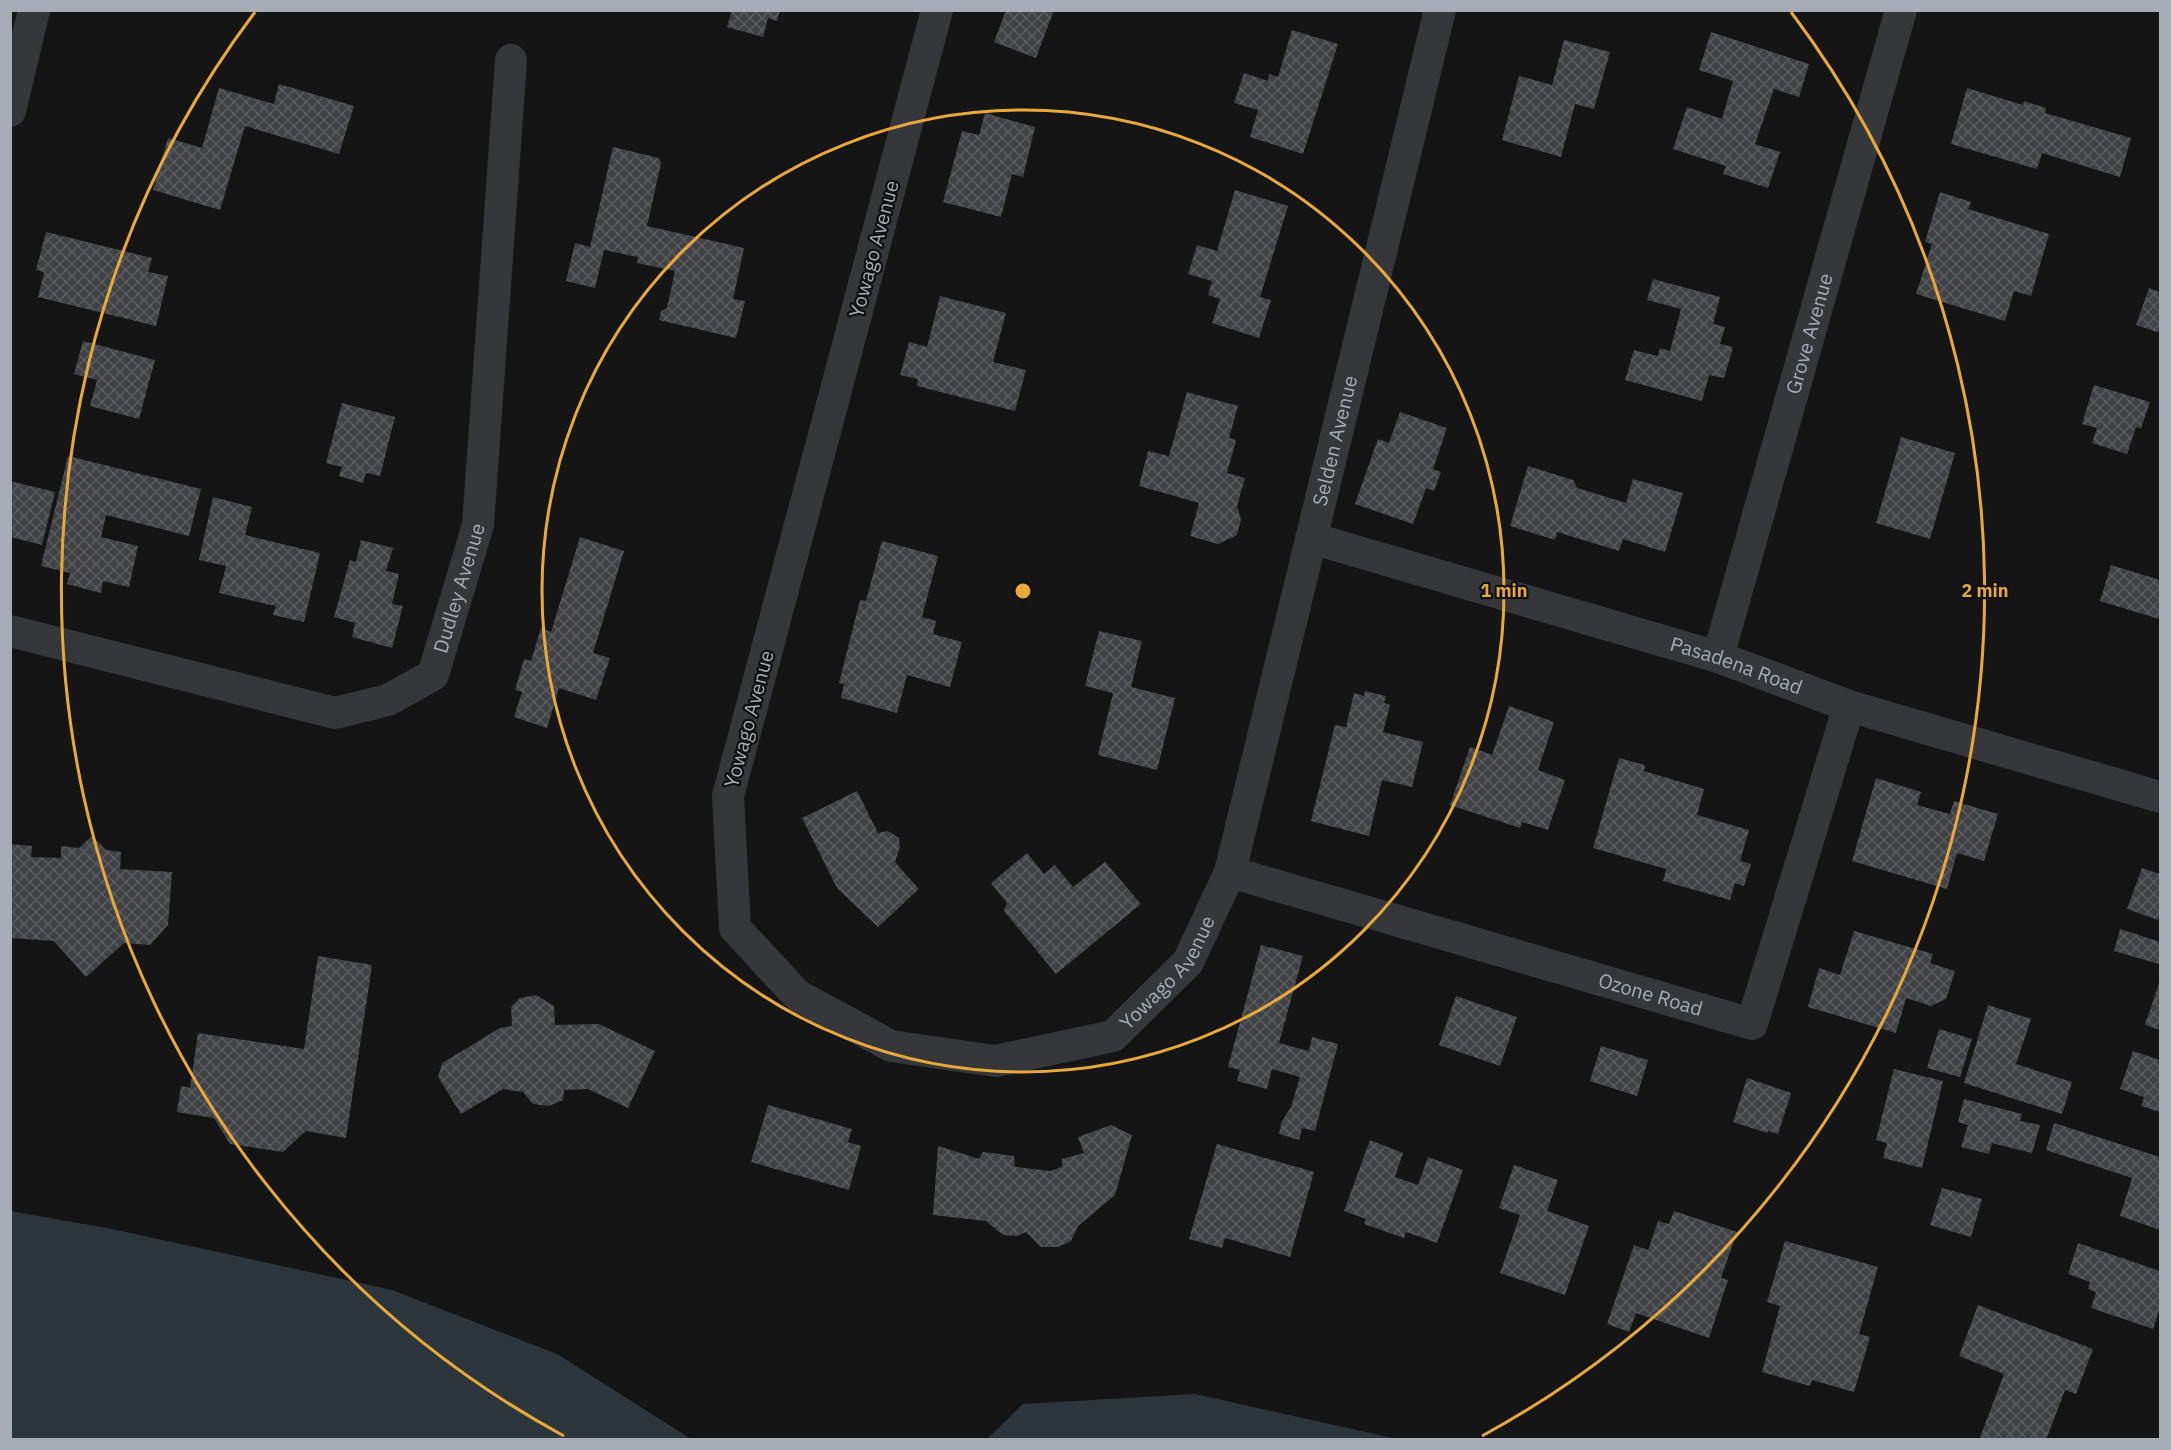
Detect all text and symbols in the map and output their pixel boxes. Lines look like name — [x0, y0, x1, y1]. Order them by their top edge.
street label: Yowago Avenue — [842, 177, 905, 320]
street label: Grove Avenue — [1779, 270, 1839, 397]
street label: Selden Avenue — [1306, 372, 1364, 509]
street label: Dudley Avenue — [426, 520, 491, 656]
text: 1 min — [1480, 579, 1528, 602]
text: 2 min — [1961, 579, 2009, 602]
centre of rings — [1013, 581, 1033, 601]
street label: Pasadena Road — [1667, 630, 1806, 700]
street label: Yowago Avenue — [717, 647, 780, 790]
street label: Yowago Avenue — [1113, 911, 1221, 1035]
street label: Ozone Road — [1595, 966, 1706, 1022]

